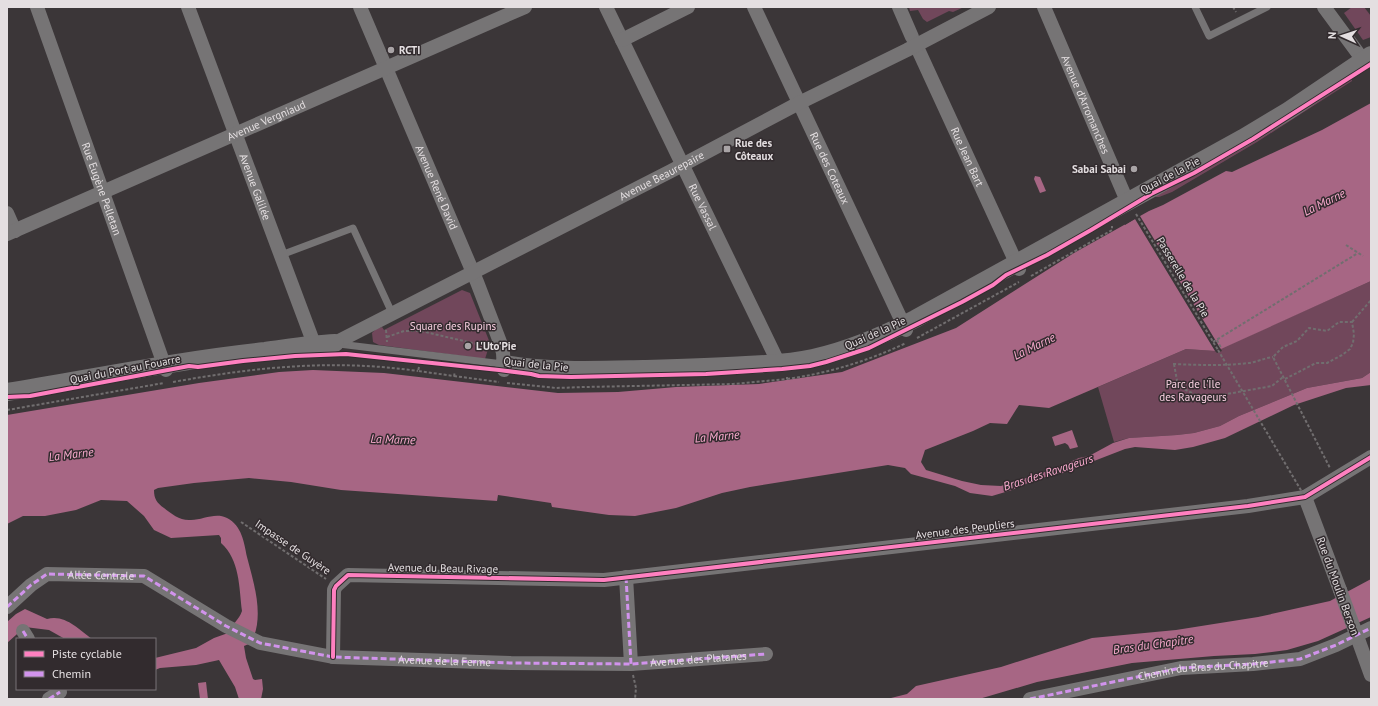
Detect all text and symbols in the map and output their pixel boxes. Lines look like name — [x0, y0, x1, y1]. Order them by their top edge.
north arrow — [1322, 16, 1362, 56]
text: N — [1325, 31, 1339, 39]
place label: RCTI — [399, 43, 420, 57]
marker: RCTI — [386, 45, 396, 55]
street label: Avenue d'Arromanches — [1058, 53, 1113, 156]
street label: Avenue Vergniaud — [225, 97, 308, 144]
street label: Rue Jean Bart — [948, 125, 987, 189]
street label: Rue des Coteaux — [807, 130, 853, 207]
place label: Rue des Côteaux — [735, 136, 773, 163]
street label: Rue Eugène Pelletan — [79, 141, 125, 237]
street label: Avenue René David — [413, 143, 461, 232]
marker: Rue des Côteaux — [722, 144, 732, 154]
street label: Avenue Beaurepaire — [617, 148, 707, 203]
street label: Avenue Galilée — [236, 152, 274, 222]
street label: Quai de la Pie — [1138, 153, 1203, 197]
place label: Sabai Sabai — [1072, 162, 1126, 176]
marker: Sabai Sabai — [1129, 164, 1139, 174]
street label: Rue Vassal — [686, 181, 720, 233]
water label: La Marne — [1300, 185, 1348, 219]
street label: Passerelle de la Pie — [1154, 234, 1213, 320]
street label: Quai de la Pie — [842, 313, 908, 353]
park label: Square des Rupins — [410, 319, 497, 333]
water label: La Marne — [1010, 329, 1058, 363]
place label: L'Uto'Pie — [476, 339, 517, 353]
marker: L'Uto'Pie — [463, 341, 473, 351]
street label: Quai du Port au Fouarre — [69, 351, 182, 387]
street label: Quai de la Pie — [503, 354, 570, 374]
park label: Parc de l'Île des Ravageurs — [1159, 377, 1227, 404]
water label: La Marne — [694, 427, 741, 445]
water label: La Marne — [370, 431, 416, 447]
water label: La Marne — [48, 444, 95, 464]
water label: Bras des Ravageurs — [1001, 450, 1095, 494]
street label: Impasse de Guyère — [252, 516, 334, 578]
street label: Avenue des Peupliers — [915, 516, 1016, 542]
street label: Rue du Moulin Berson — [1314, 535, 1362, 637]
street label: Avenue du Beau Rivage — [388, 560, 499, 576]
street label: Allée Centrale — [68, 567, 135, 583]
water label: Bras du Chapitre — [1112, 631, 1195, 657]
legend — [16, 638, 156, 690]
text: Piste cyclable — [52, 646, 122, 661]
street label: Avenue des Platanes — [650, 648, 747, 670]
street label: Avenue de la Ferme — [398, 652, 492, 669]
street label: Chemin du Bras du Chapitre — [1137, 655, 1269, 684]
text: Chemin — [52, 666, 91, 681]

